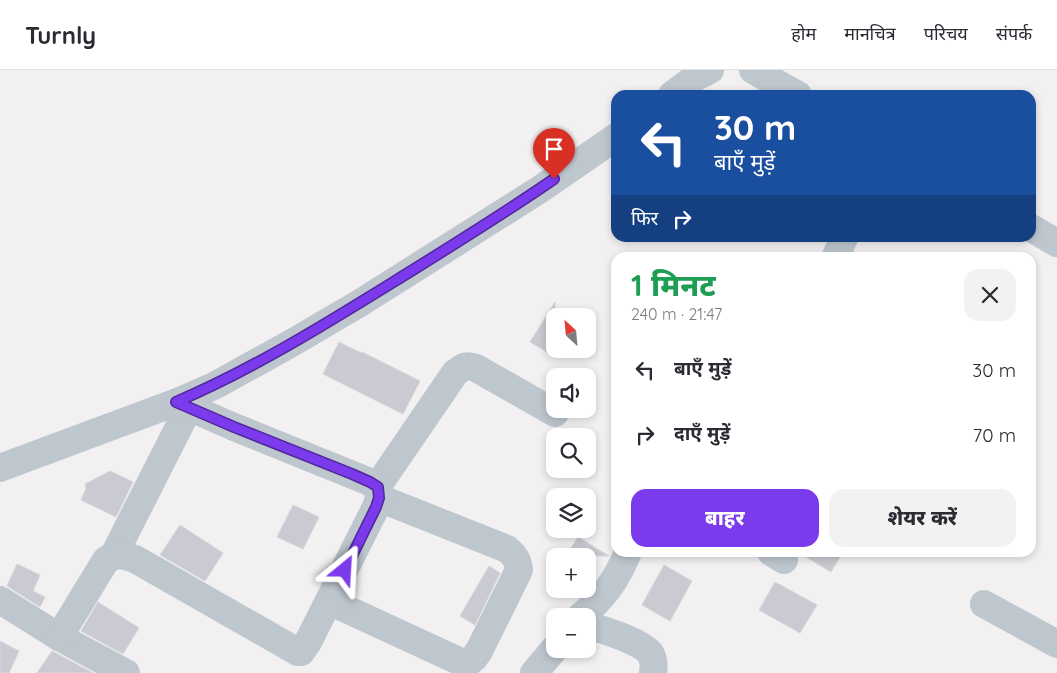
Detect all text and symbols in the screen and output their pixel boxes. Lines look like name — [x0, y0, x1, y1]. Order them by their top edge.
text: Turnly — [25, 20, 96, 50]
text: होम — [791, 22, 816, 45]
text: मानचित्र — [844, 22, 896, 45]
text: परिचय — [924, 22, 968, 45]
text: संपर्क — [996, 22, 1032, 45]
text: 30 m — [714, 105, 796, 149]
icon: left — [631, 110, 696, 175]
pin — [533, 128, 575, 179]
icon: arrive — [540, 135, 568, 163]
text: बाएँ मुड़ें — [714, 148, 775, 176]
icon: right — [668, 205, 696, 233]
text: फिर — [631, 206, 658, 230]
text: 1 मिनट — [631, 266, 716, 304]
button: close — [964, 269, 1016, 321]
text: 240 m · 21:47 — [631, 304, 722, 324]
north arrow — [546, 308, 596, 358]
map controls — [546, 308, 596, 658]
icon: left — [631, 356, 659, 384]
text: बाएँ मुड़ें — [674, 356, 731, 380]
text: 30 m — [972, 358, 1016, 382]
button: sound — [546, 368, 596, 418]
icon: right — [631, 421, 659, 449]
text: दाएँ मुड़ें — [674, 421, 730, 445]
text: 70 m — [972, 423, 1016, 447]
button: search — [546, 428, 596, 478]
button: layers — [546, 488, 596, 538]
button: बाहर — [631, 489, 819, 547]
button: शेयर करें — [829, 489, 1016, 547]
position arrow — [318, 543, 370, 595]
button: + — [546, 548, 596, 598]
button: − — [546, 608, 596, 658]

